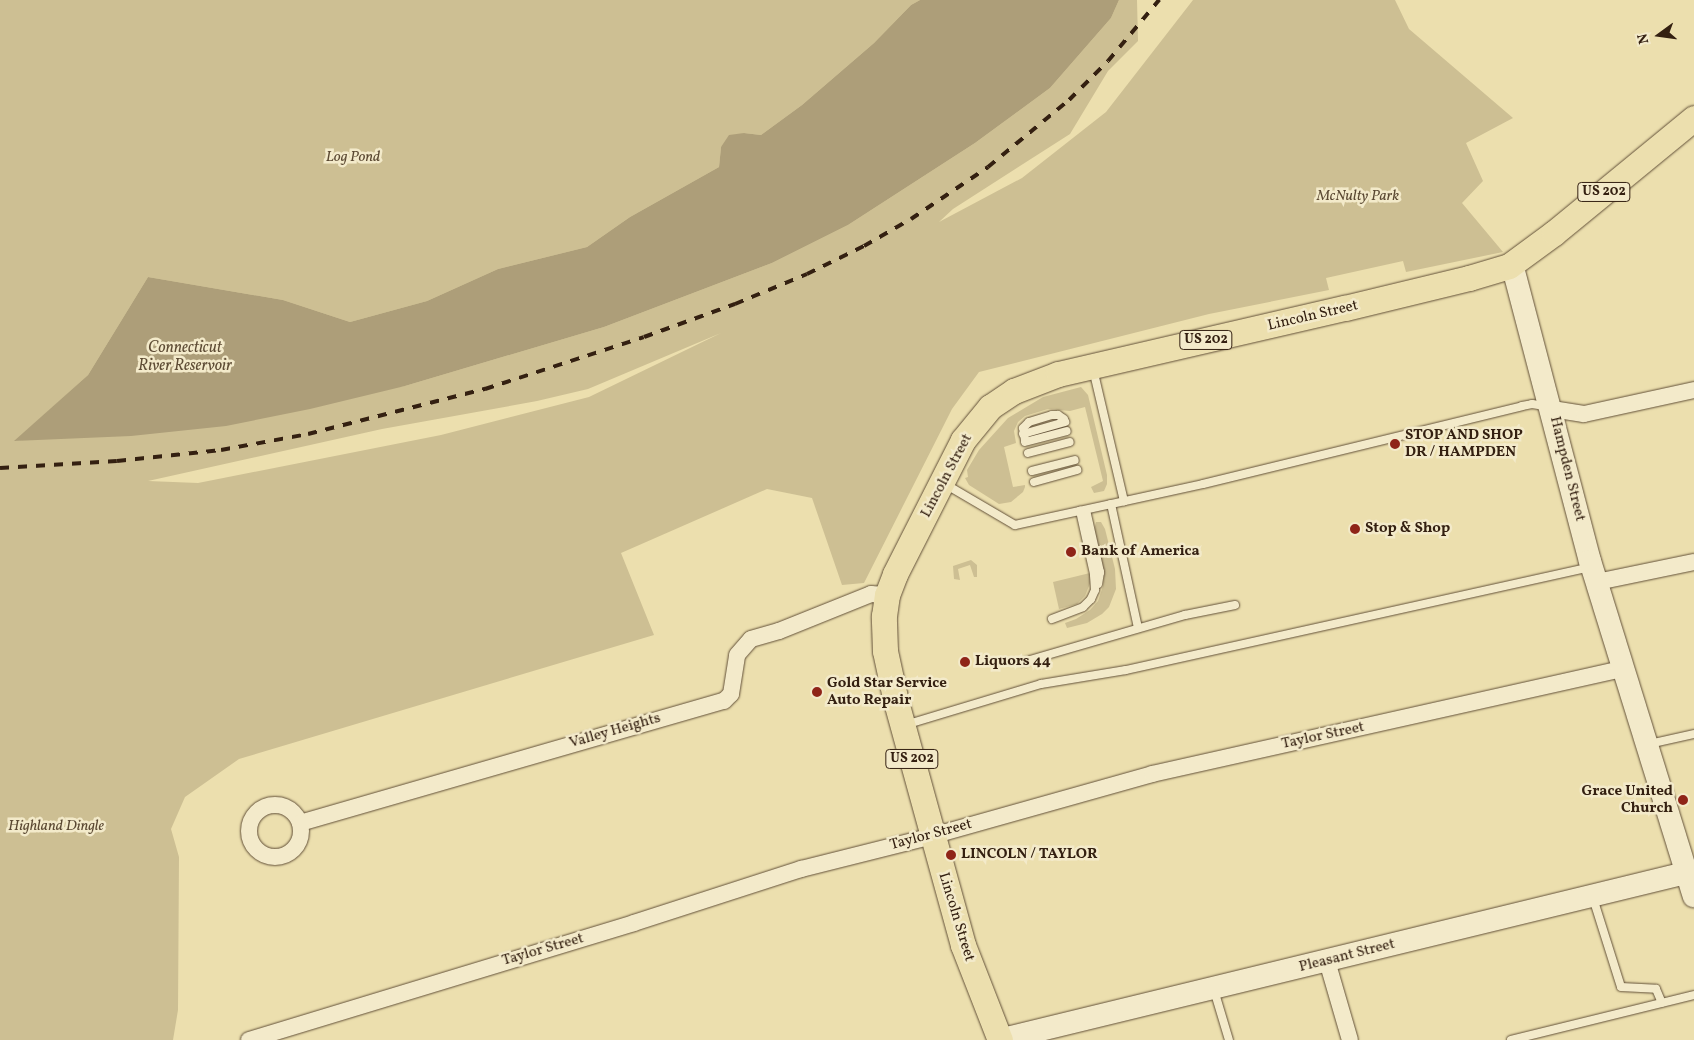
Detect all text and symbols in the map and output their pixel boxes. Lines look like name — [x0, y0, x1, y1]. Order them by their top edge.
north arrow — [1634, 10, 1684, 60]
text: N — [1634, 32, 1654, 46]
park label: Log Pond — [326, 149, 380, 167]
road number: US 202 — [1576, 180, 1632, 203]
park label: McNulty Park — [1317, 188, 1399, 206]
street label: Lincoln Street — [1266, 297, 1360, 335]
road number: US 202 — [1178, 328, 1234, 352]
water label: Connecticut River Reservoir — [138, 338, 232, 376]
street label: Hampden Street — [1545, 415, 1589, 523]
place label: STOP AND SHOP DR / HAMPDEN — [1405, 426, 1523, 461]
street label: Lincoln Street — [917, 431, 977, 521]
marker: STOP AND SHOP DR / HAMPDEN — [1389, 438, 1401, 450]
place label: Stop & Shop — [1365, 520, 1450, 538]
marker: Stop & Shop — [1349, 523, 1361, 535]
place label: Bank of America — [1081, 543, 1199, 561]
marker: Bank of America — [1065, 546, 1077, 558]
place label: Liquors 44 — [975, 653, 1051, 671]
marker: Liquors 44 — [959, 656, 971, 668]
place label: Gold Star Service Auto Repair — [827, 674, 947, 709]
marker: Gold Star Service Auto Repair — [811, 686, 823, 698]
street label: Valley Heights — [567, 709, 663, 753]
street label: Taylor Street — [1280, 718, 1366, 754]
road number: US 202 — [884, 748, 940, 771]
place label: Grace United Church — [1581, 782, 1673, 817]
marker: Grace United Church — [1677, 794, 1689, 806]
street label: Taylor Street — [888, 815, 974, 855]
park label: Highland Dingle — [8, 818, 104, 836]
place label: LINCOLN / TAYLOR — [961, 846, 1098, 864]
marker: LINCOLN / TAYLOR — [945, 849, 957, 861]
street label: Lincoln Street — [934, 870, 978, 964]
street label: Taylor Street — [500, 930, 586, 970]
street label: Pleasant Street — [1297, 935, 1397, 977]

